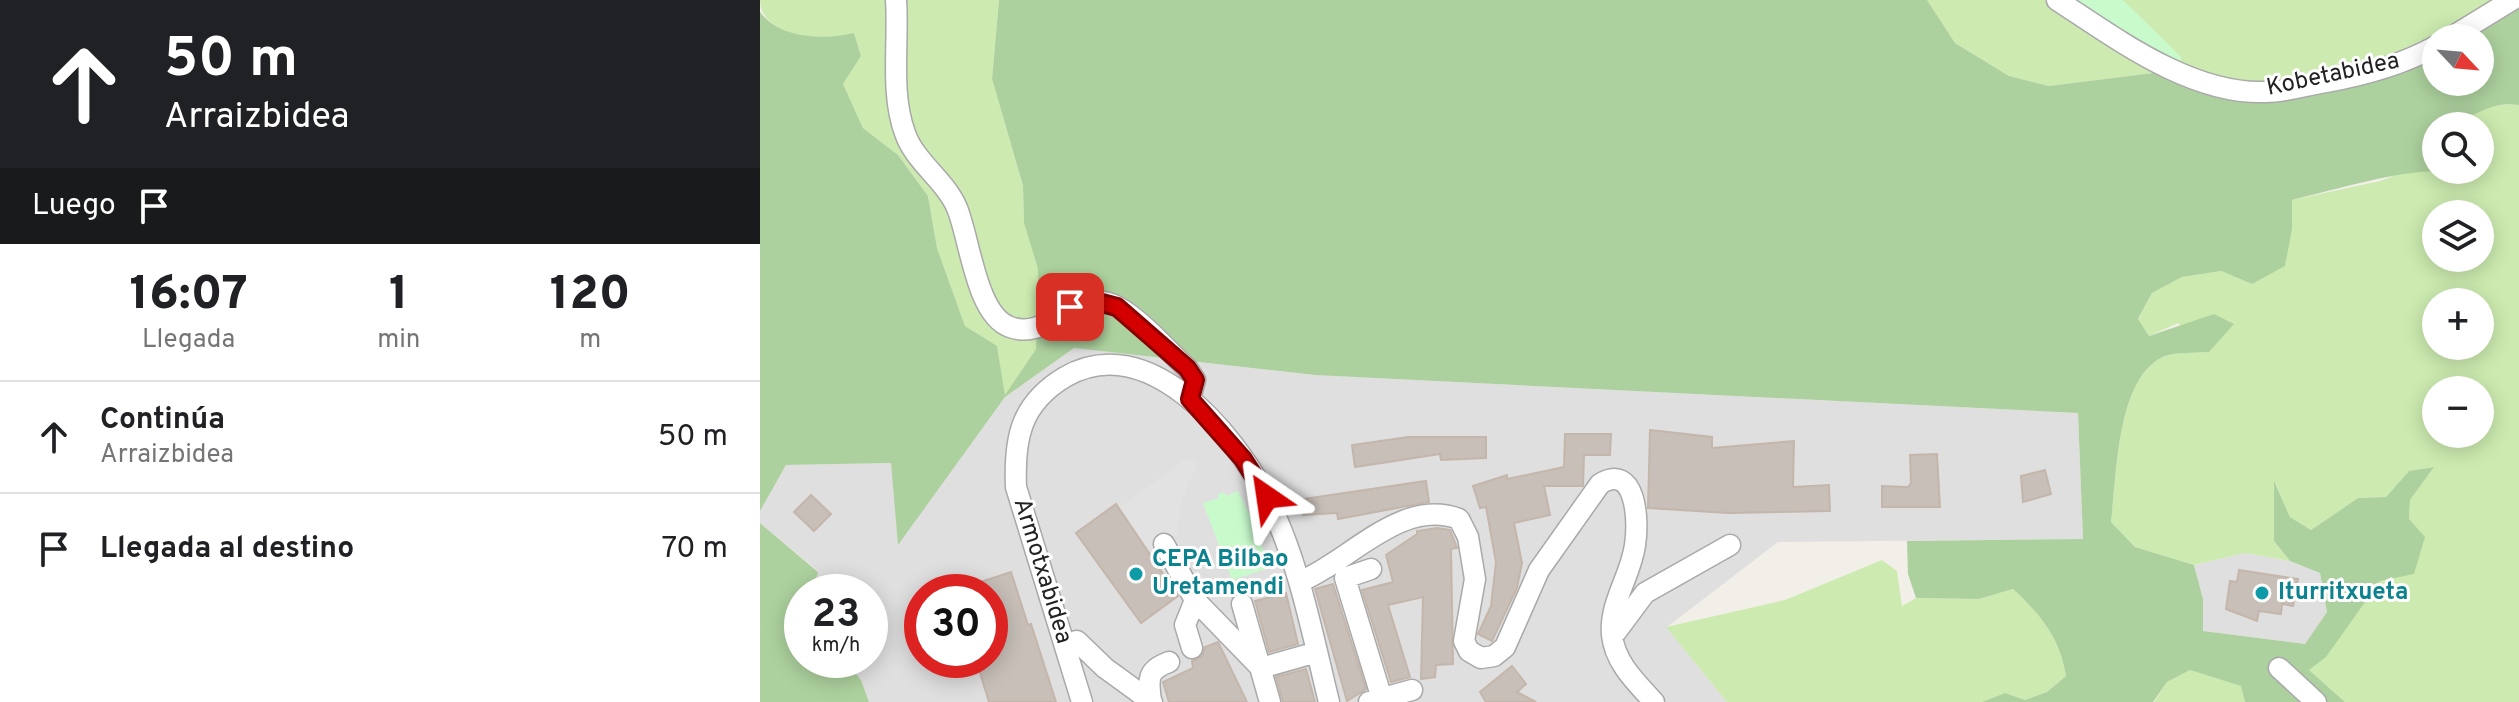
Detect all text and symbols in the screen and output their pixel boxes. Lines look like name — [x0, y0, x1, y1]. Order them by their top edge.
north arrow — [2422, 24, 2494, 96]
map controls — [2422, 24, 2494, 448]
text: 50 m — [164, 26, 298, 96]
icon: ahead — [32, 32, 136, 136]
street label: Kobetabidea — [2264, 46, 2402, 104]
text: Arraizbidea — [164, 95, 350, 141]
button: search — [2422, 112, 2494, 184]
icon: arrive — [132, 184, 176, 228]
text: Luego — [32, 188, 116, 225]
button: layers — [2422, 200, 2494, 272]
text: 16:07 — [129, 266, 248, 326]
text: 1 — [389, 266, 409, 326]
text: 120 — [550, 266, 631, 326]
pin — [1036, 273, 1104, 341]
icon: arrive — [1048, 285, 1092, 329]
button: + — [2422, 288, 2494, 360]
text: Llegada — [142, 324, 235, 357]
text: min — [377, 324, 420, 357]
text: m — [579, 324, 601, 357]
button: − — [2422, 376, 2494, 448]
text: Continúa — [100, 402, 225, 439]
icon: ahead — [32, 415, 76, 459]
text: 50 m — [658, 419, 728, 456]
text: Arraizbidea — [100, 439, 234, 472]
position arrow — [1225, 455, 1309, 539]
street label: Armotxabidea — [1006, 495, 1078, 647]
icon: arrive — [32, 527, 76, 571]
text: Llegada al destino — [100, 531, 354, 568]
text: 70 m — [662, 531, 728, 568]
place label: CEPA Bilbao Uretamendi — [1152, 545, 1289, 603]
marker: CEPA Bilbao Uretamendi — [1127, 565, 1145, 583]
speed limit sign: 30 — [904, 574, 1008, 678]
place label: Iturritxueta — [2278, 578, 2408, 608]
marker: Iturritxueta — [2253, 584, 2271, 602]
text: 23 — [812, 591, 860, 641]
text: km/h — [812, 633, 860, 659]

